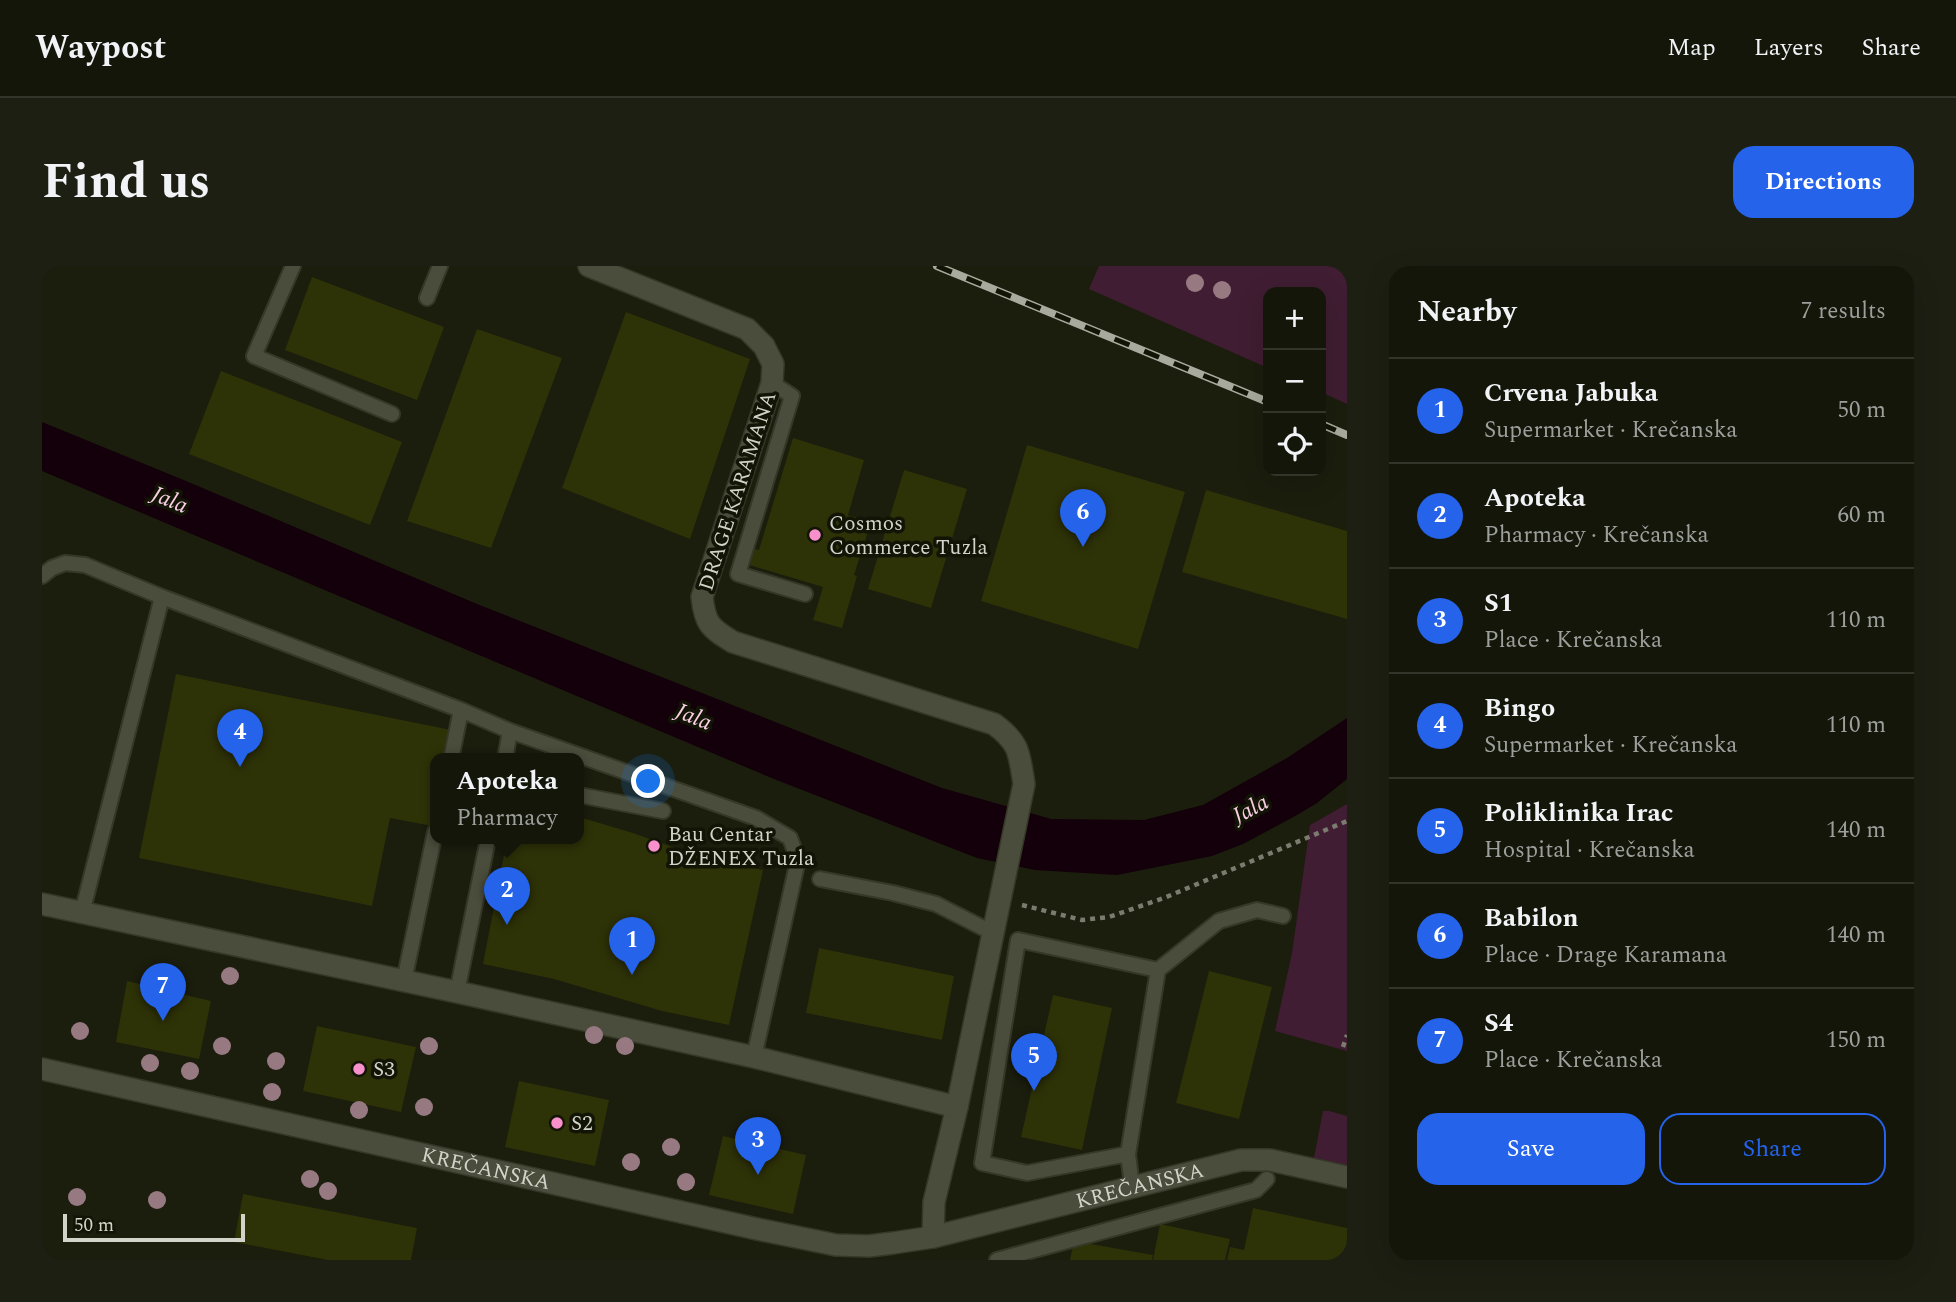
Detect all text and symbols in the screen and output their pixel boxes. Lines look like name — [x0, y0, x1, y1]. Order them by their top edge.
text: Waypost — [35, 23, 166, 73]
text: Map — [1667, 30, 1716, 66]
text: Layers — [1754, 30, 1824, 66]
text: Share — [1862, 30, 1921, 66]
text: Find us — [42, 145, 210, 220]
button: Directions — [1733, 146, 1914, 218]
map controls — [1263, 287, 1326, 476]
button: + — [1263, 287, 1326, 350]
text: Nearby — [1417, 289, 1516, 335]
text: 7 results — [1801, 294, 1886, 329]
button: − — [1263, 350, 1326, 413]
text: Crvena Jabuka — [1484, 373, 1658, 413]
street label: DRAGE KARAMANA — [691, 387, 785, 595]
text: 1 — [1434, 393, 1446, 428]
text: 50 m — [1837, 393, 1886, 428]
button: locate — [1263, 413, 1326, 476]
text: Supermarket · Krečanska — [1484, 413, 1738, 448]
water label: Jala — [144, 477, 193, 524]
text: Apoteka — [1484, 478, 1586, 518]
pin: 6 — [1060, 489, 1106, 547]
text: 2 — [1434, 498, 1446, 533]
text: 60 m — [1837, 498, 1886, 533]
place label: Cosmos Commerce Tuzla — [829, 508, 988, 564]
text: Pharmacy · Krečanska — [1484, 518, 1709, 553]
marker: Cosmos Commerce Tuzla — [807, 527, 823, 543]
text: S1 — [1484, 583, 1513, 623]
text: 3 — [1434, 603, 1446, 638]
text: 110 m — [1826, 603, 1886, 638]
text: Place · Krečanska — [1484, 623, 1662, 658]
text: Bingo — [1484, 688, 1555, 728]
water label: Jala — [668, 694, 717, 741]
text: 4 — [1434, 708, 1446, 743]
text: 110 m — [1826, 708, 1886, 743]
pin: 4 — [217, 709, 263, 767]
text: Supermarket · Krečanska — [1484, 728, 1738, 763]
popup — [430, 753, 584, 844]
text: Apoteka — [456, 761, 558, 801]
your location — [631, 764, 665, 798]
water label: Jala — [1225, 785, 1275, 834]
text: Poliklinika Irac — [1484, 793, 1673, 833]
text: Pharmacy — [456, 801, 557, 836]
text: 5 — [1434, 813, 1446, 848]
text: 140 m — [1826, 813, 1886, 848]
place label: Bau Centar DŽENEX Tuzla — [668, 819, 815, 875]
text: Hospital · Krečanska — [1484, 833, 1695, 868]
marker: Bau Centar DŽENEX Tuzla — [646, 838, 662, 854]
pin: 2 — [484, 867, 530, 925]
text: Babilon — [1484, 898, 1579, 938]
pin: 1 — [609, 917, 655, 975]
text: 6 — [1434, 918, 1446, 953]
text: 140 m — [1826, 918, 1886, 953]
text: Place · Drage Karamana — [1484, 938, 1727, 973]
pin: 7 — [140, 963, 186, 1021]
text: S4 — [1484, 1003, 1513, 1043]
text: 7 — [1434, 1023, 1446, 1058]
text: 150 m — [1826, 1023, 1886, 1058]
pin: 5 — [1011, 1033, 1057, 1091]
text: Place · Krečanska — [1484, 1043, 1662, 1078]
place label: S3 — [373, 1054, 395, 1086]
marker: S3 — [351, 1061, 367, 1077]
place label: S2 — [571, 1108, 593, 1140]
button: Save — [1417, 1113, 1645, 1185]
button: Share — [1659, 1113, 1886, 1185]
marker: S2 — [549, 1115, 565, 1131]
pin: 3 — [735, 1117, 781, 1175]
street label: KREČANSKA — [418, 1139, 554, 1199]
street label: KREČANSKA — [1072, 1155, 1208, 1218]
scale bar — [63, 1211, 245, 1243]
text: 50 m — [74, 1211, 114, 1240]

